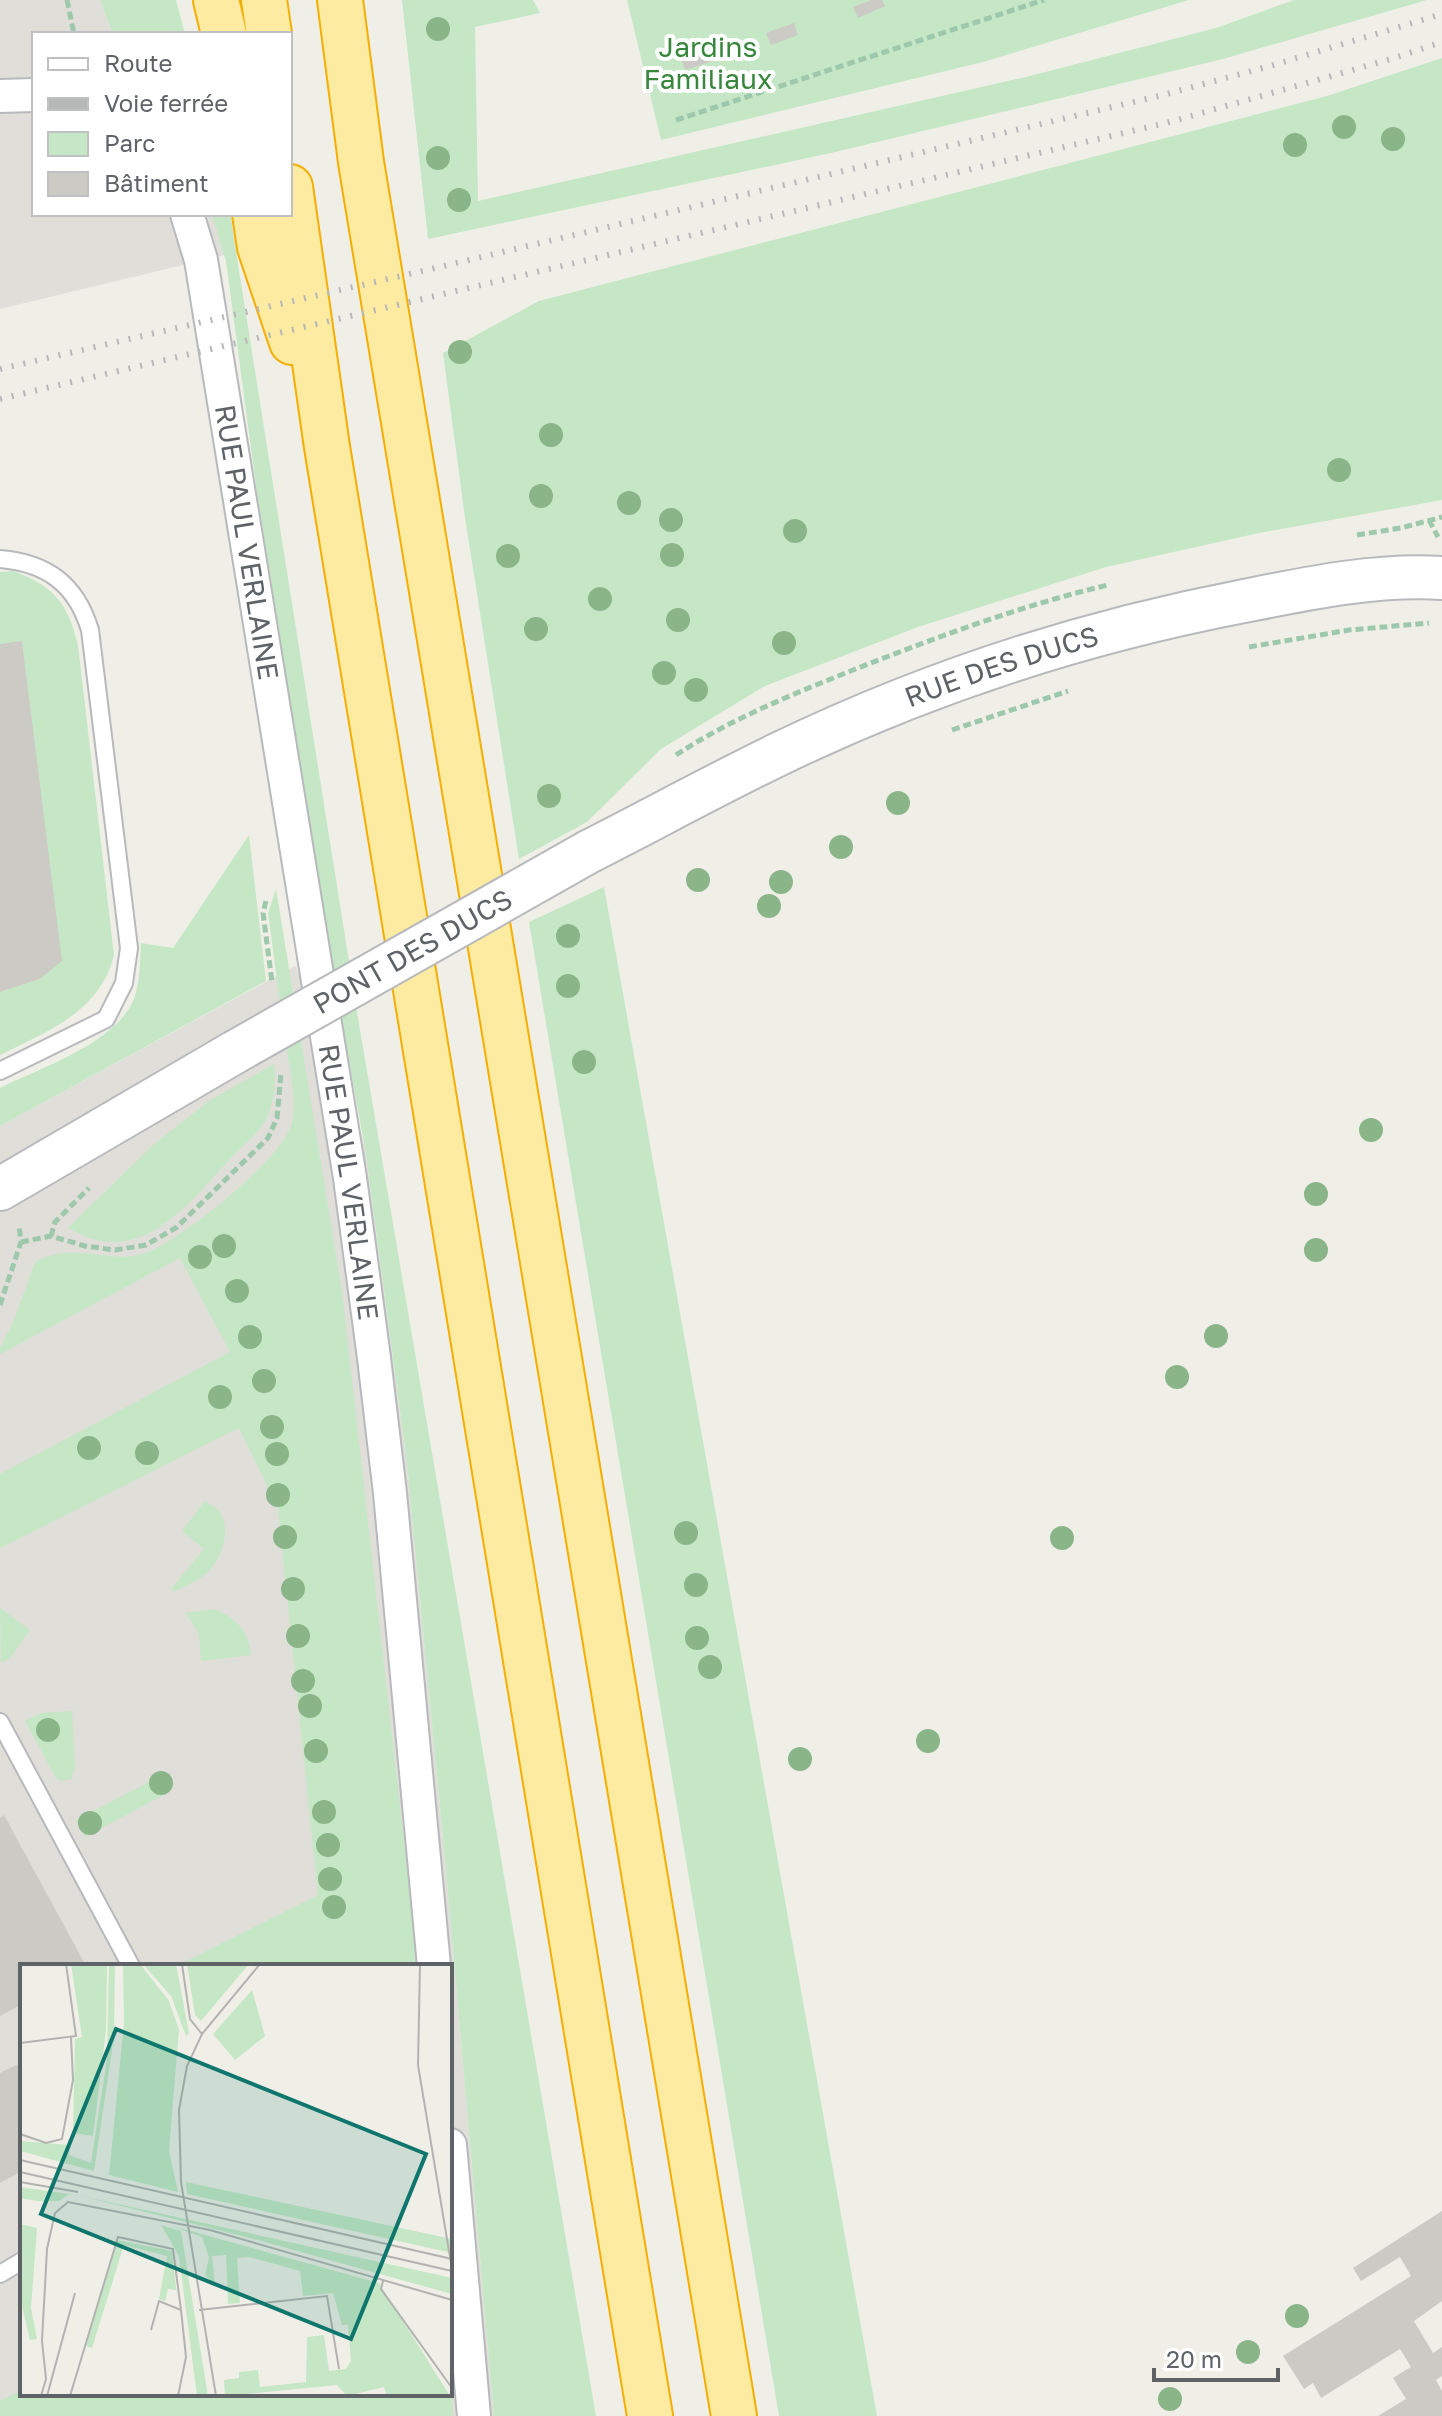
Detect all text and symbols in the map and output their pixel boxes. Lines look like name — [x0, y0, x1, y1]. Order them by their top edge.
park label: Jardins Familiaux — [644, 30, 772, 95]
legend — [32, 32, 292, 216]
text: Route — [104, 48, 173, 77]
text: Voie ferrée — [104, 88, 228, 117]
text: Parc — [104, 128, 155, 157]
text: Bâtiment — [104, 168, 209, 197]
street label: RUE PAUL VERLAINE — [209, 402, 286, 682]
street label: RUE DES DUCS — [900, 619, 1102, 713]
street label: PONT DES DUCS — [307, 882, 518, 1020]
street label: RUE PAUL VERLAINE — [313, 1042, 386, 1322]
inset map — [20, 1964, 452, 2396]
scale bar — [1154, 2332, 1278, 2382]
text: 20 m — [1166, 2344, 1222, 2373]

